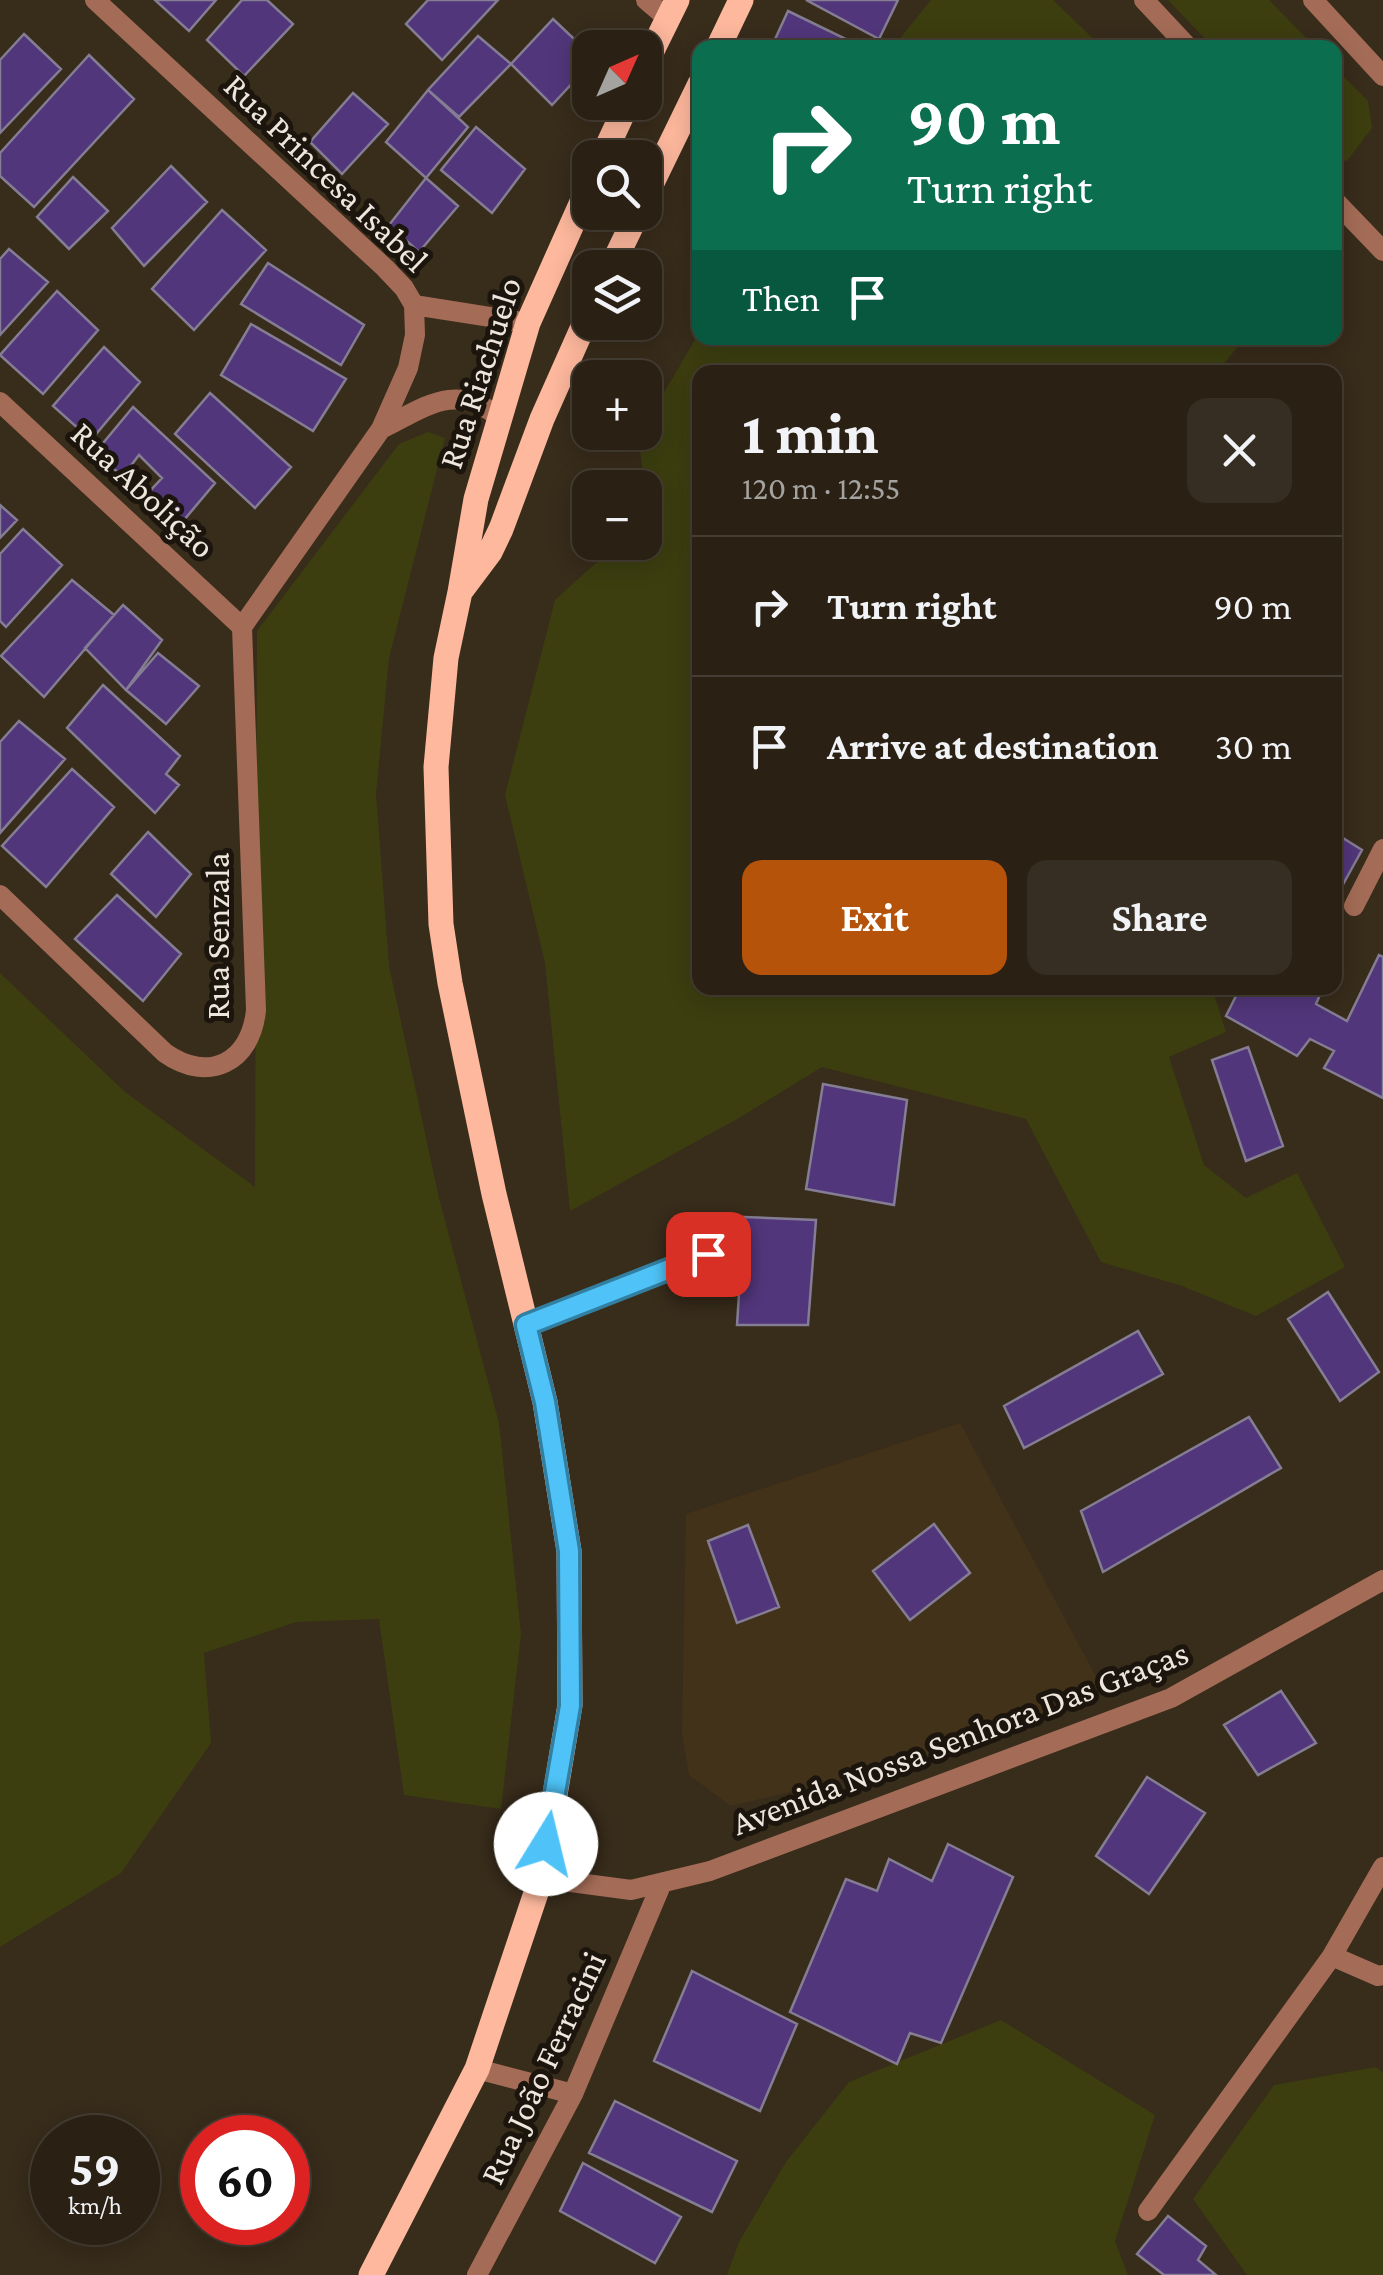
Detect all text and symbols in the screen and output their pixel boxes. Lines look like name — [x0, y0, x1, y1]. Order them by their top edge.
north arrow — [572, 30, 662, 120]
map controls — [572, 30, 662, 560]
street label: Rua Princesa Isabel — [216, 66, 436, 280]
icon: right — [742, 80, 872, 210]
text: 90 m — [907, 81, 1060, 159]
button: search — [572, 140, 662, 230]
text: Turn right — [907, 163, 1092, 213]
button: layers — [572, 250, 662, 340]
icon: arrive — [840, 270, 895, 325]
street label: Rua Riachuelo — [431, 272, 529, 474]
text: Then — [742, 277, 820, 319]
button: + — [572, 360, 662, 450]
button: close — [1187, 398, 1292, 503]
text: 1 min — [742, 399, 879, 466]
street label: Rua Abolição — [63, 414, 223, 566]
button: − — [572, 470, 662, 560]
text: 120 m · 12:55 — [742, 470, 900, 506]
icon: right — [742, 579, 797, 634]
text: Turn right — [827, 585, 996, 627]
text: 90 m — [1214, 585, 1292, 627]
icon: arrive — [742, 719, 797, 774]
text: Arrive at destination — [827, 725, 1159, 767]
text: 30 m — [1215, 725, 1292, 767]
street label: Rua Senzala — [198, 852, 237, 1020]
button: Exit — [742, 860, 1007, 975]
button: Share — [1027, 860, 1292, 975]
pin — [666, 1212, 751, 1297]
icon: arrive — [681, 1227, 736, 1282]
street label: Avenida Nossa Senhora Das Graças — [726, 1633, 1194, 1843]
position arrow — [494, 1792, 598, 1896]
street label: Rua João Ferracini — [472, 1946, 614, 2190]
speed limit sign: 60 — [180, 2115, 310, 2245]
text: 59 — [69, 2140, 121, 2196]
text: km/h — [68, 2192, 122, 2219]

